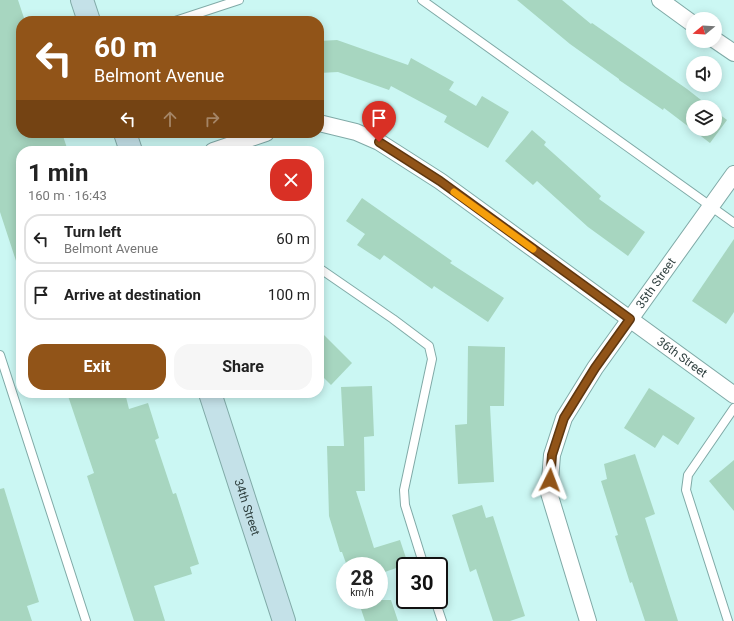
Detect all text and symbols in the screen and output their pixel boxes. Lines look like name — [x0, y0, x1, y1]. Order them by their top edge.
north arrow — [686, 12, 722, 48]
map controls — [686, 12, 722, 136]
text: 60 m — [94, 31, 157, 64]
icon: left — [28, 32, 80, 84]
button: sound — [686, 56, 722, 92]
text: Belmont Avenue — [94, 65, 224, 86]
button: layers — [686, 100, 722, 136]
pin — [362, 101, 396, 142]
icon: arrive — [368, 107, 390, 129]
icon: left — [117, 108, 139, 130]
icon: ahead — [159, 108, 181, 130]
icon: right — [201, 108, 223, 130]
text: 1 min — [28, 159, 88, 187]
button: close — [270, 159, 312, 201]
text: 160 m · 16:43 — [28, 188, 107, 203]
text: Turn left — [64, 223, 121, 241]
icon: left — [30, 228, 52, 250]
text: 60 m — [276, 230, 310, 248]
text: Belmont Avenue — [64, 241, 158, 256]
street label: 35th Street — [633, 255, 679, 311]
icon: arrive — [30, 284, 52, 306]
text: Arrive at destination — [64, 286, 201, 304]
text: 100 m — [268, 286, 310, 304]
street label: 36th Street — [654, 334, 710, 380]
button: Exit — [28, 344, 166, 390]
button: Share — [174, 344, 312, 390]
position arrow — [529, 459, 571, 501]
street label: 34th Street — [231, 477, 263, 537]
speed limit sign: 30 — [396, 557, 448, 609]
text: 28 — [351, 566, 373, 590]
text: km/h — [350, 587, 374, 598]

